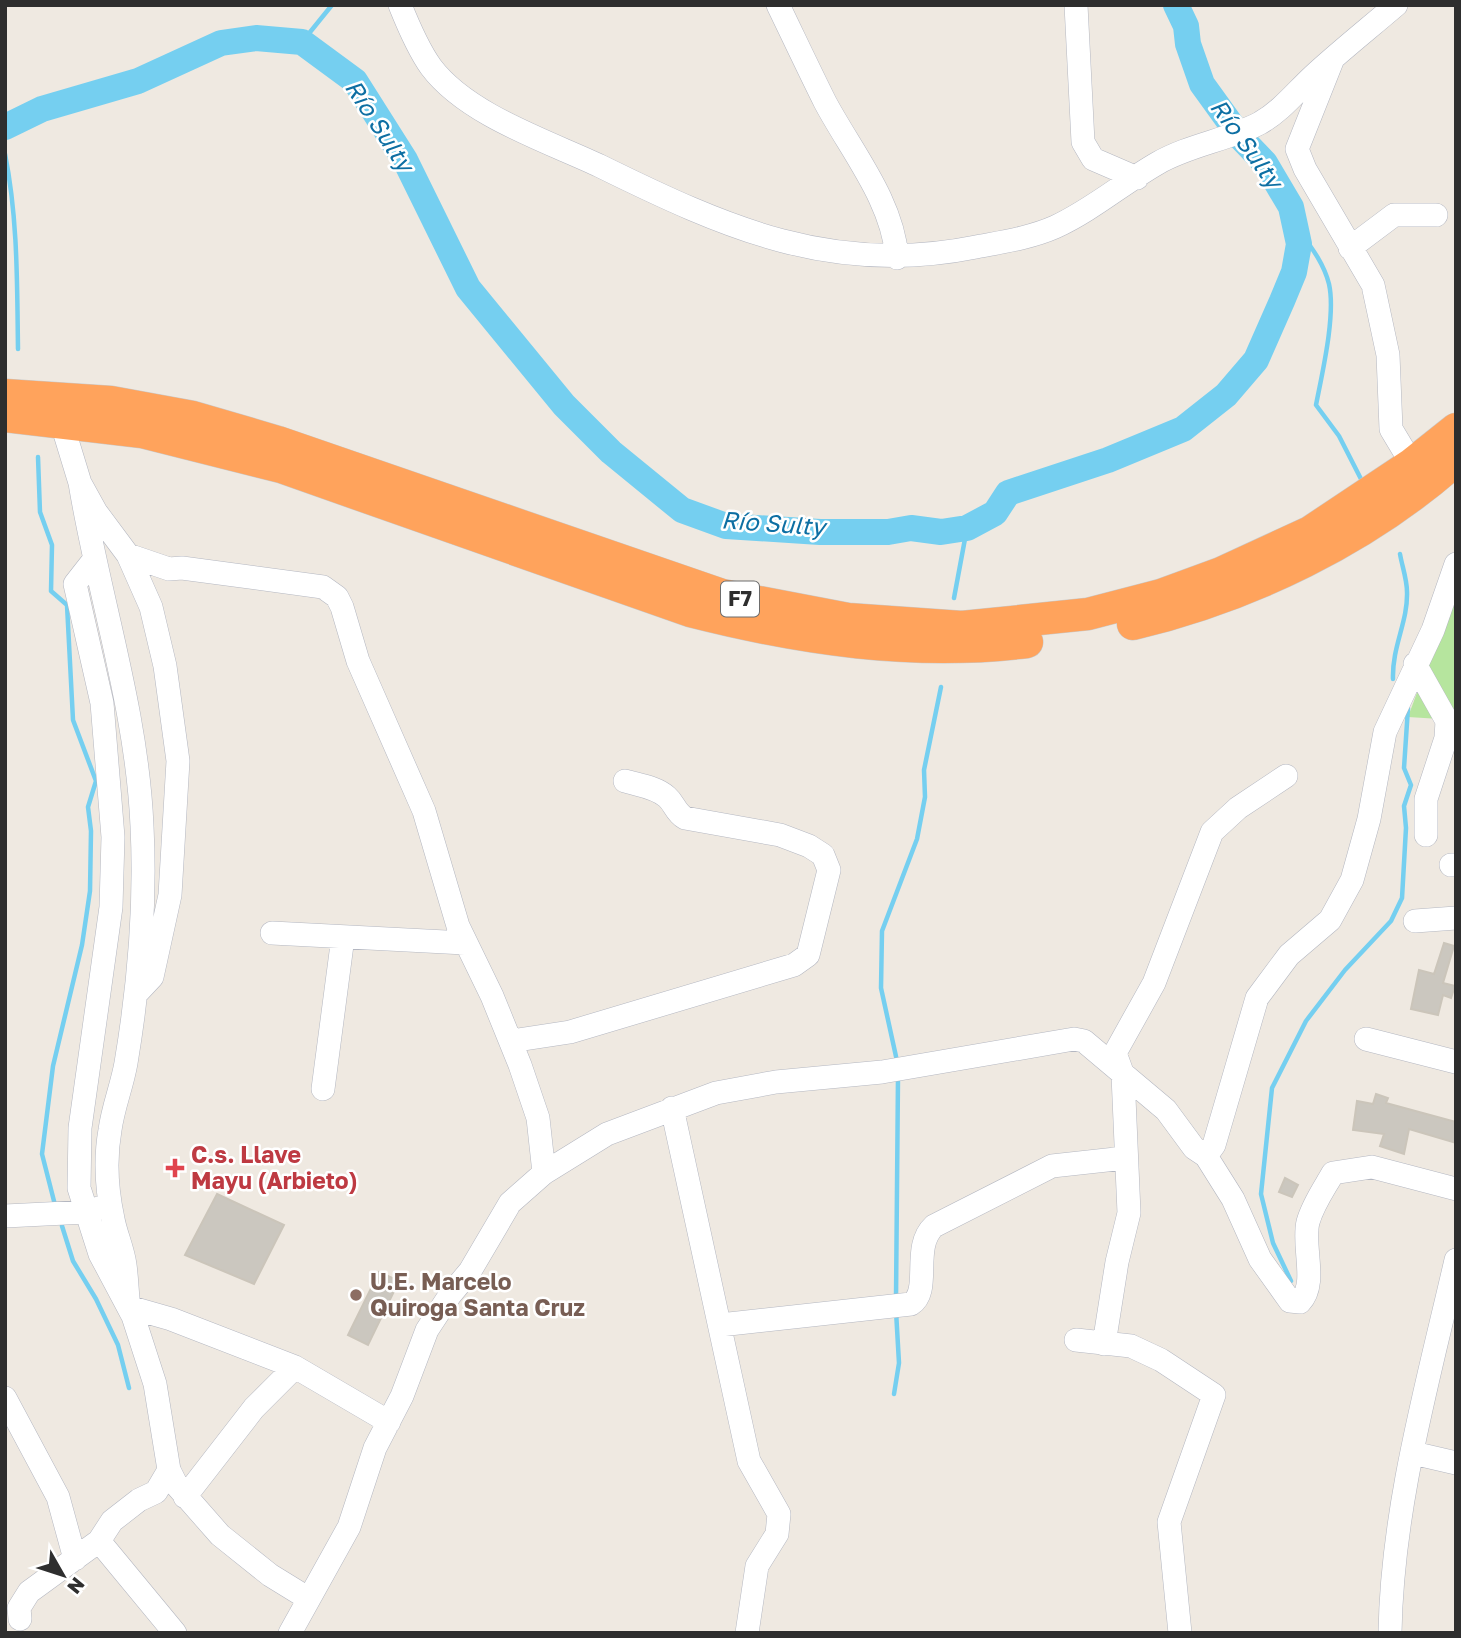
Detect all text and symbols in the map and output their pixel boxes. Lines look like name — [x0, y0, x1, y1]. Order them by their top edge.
water label: Río Sulty — [339, 74, 423, 180]
water label: Río Sulty — [1204, 93, 1292, 197]
water label: Río Sulty — [720, 504, 829, 542]
road number: F7 — [721, 582, 759, 616]
place label: C.s. Llave Mayu (Arbieto) — [191, 1140, 357, 1194]
marker: C.s. Llave Mayu (Arbieto) — [165, 1158, 185, 1178]
place label: U.E. Marcelo Quiroga Santa Cruz — [370, 1267, 585, 1321]
marker: U.E. Marcelo Quiroga Santa Cruz — [348, 1287, 364, 1303]
north arrow — [28, 1540, 98, 1610]
text: N — [63, 1573, 90, 1599]

